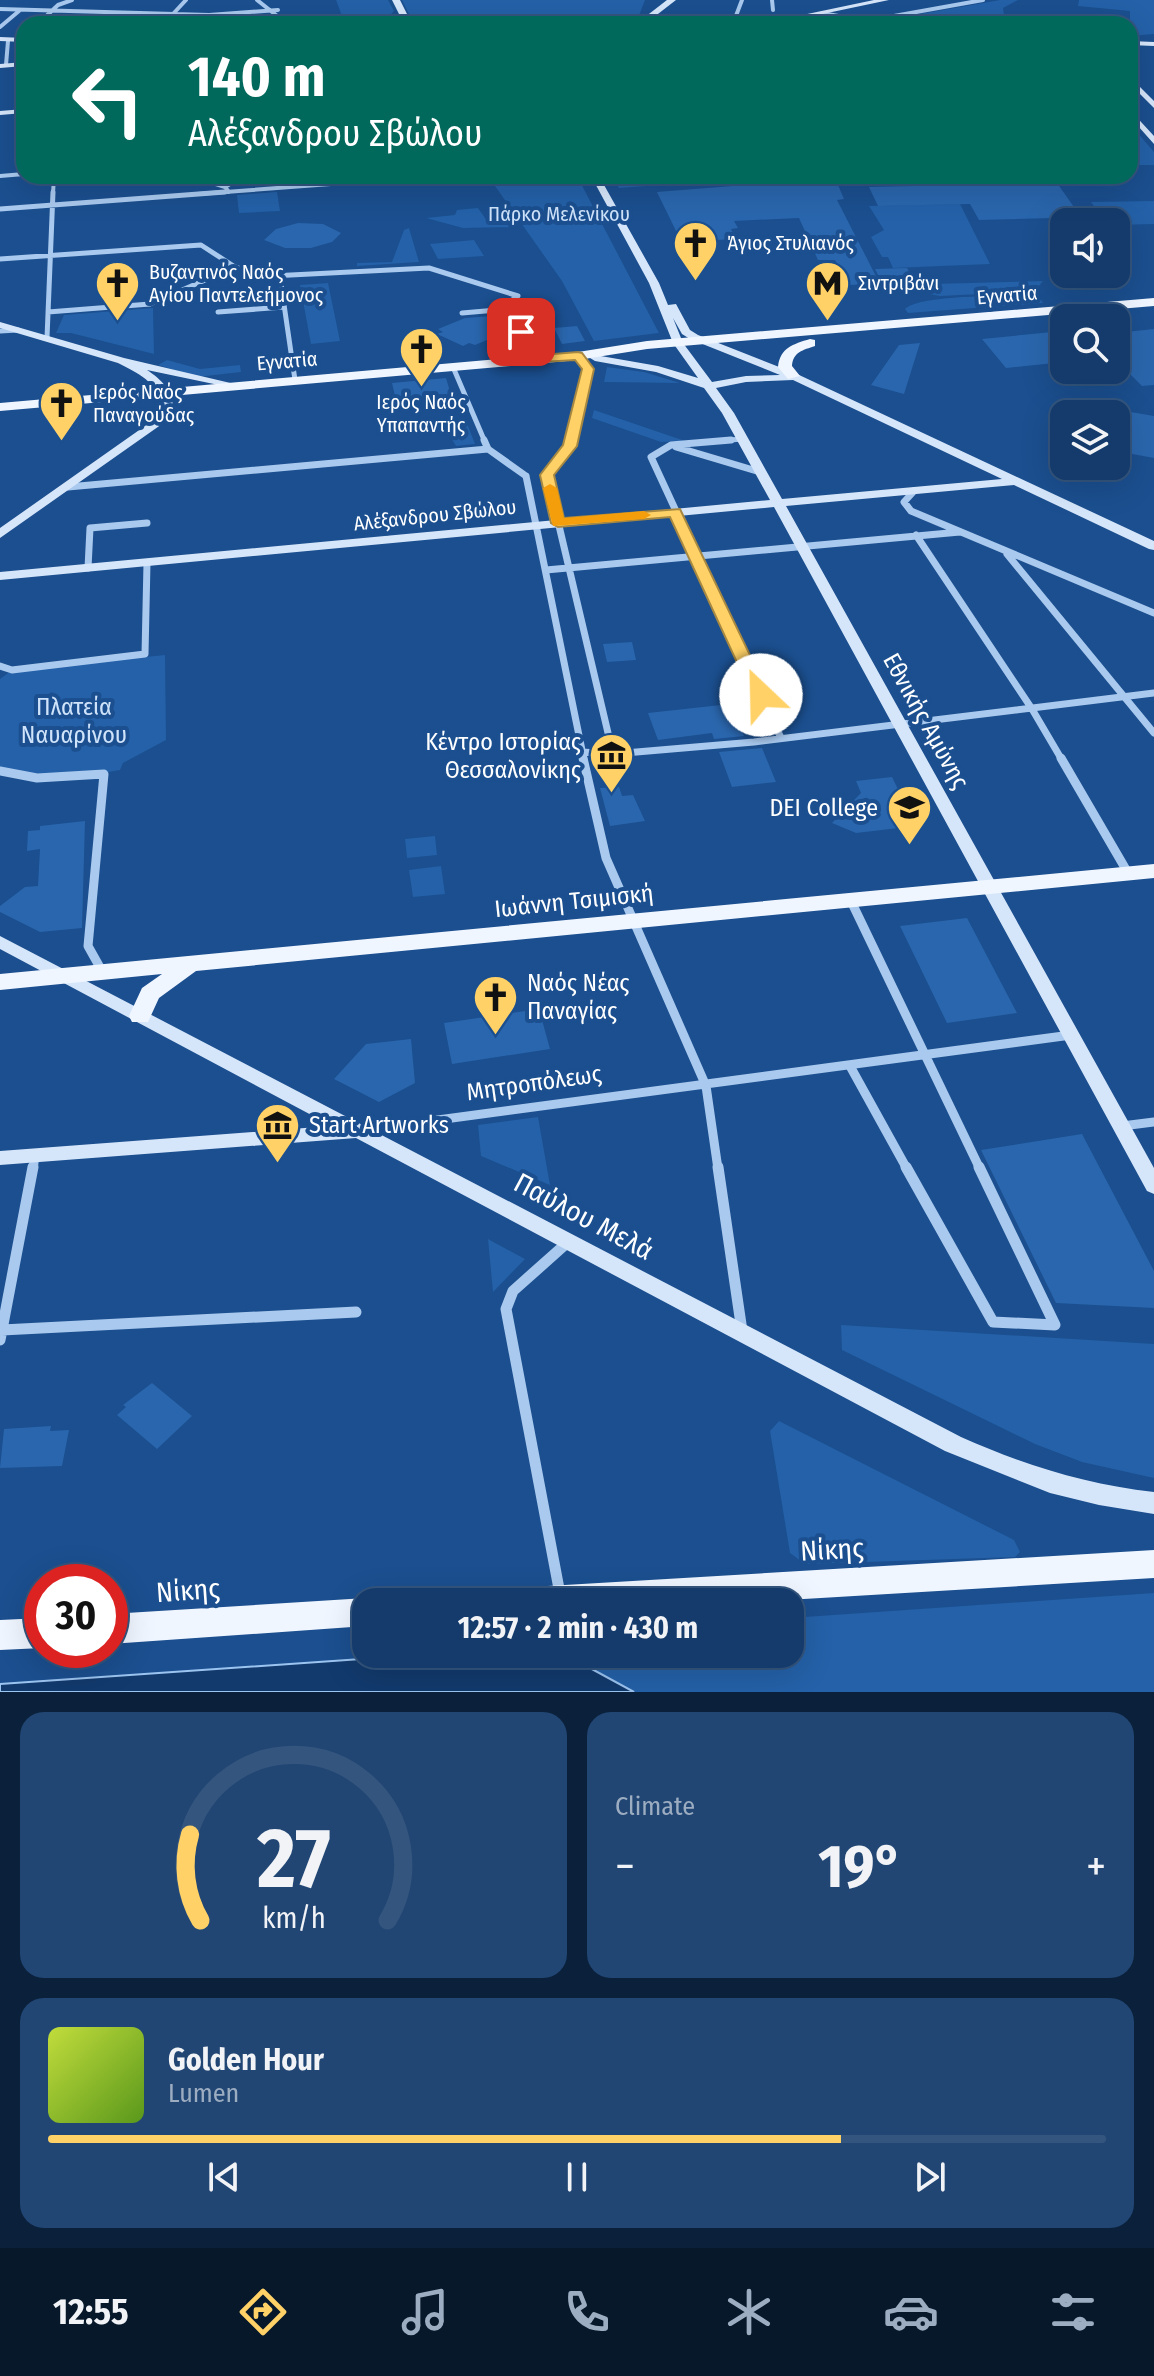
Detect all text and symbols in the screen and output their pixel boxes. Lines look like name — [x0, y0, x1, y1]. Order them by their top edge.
text: 140 m — [188, 44, 325, 111]
icon: left — [56, 48, 160, 152]
text: Αλέξανδρου Σβώλου — [188, 112, 482, 156]
park label: Πάρκο Μελενίκου — [488, 202, 630, 226]
map controls — [1050, 208, 1130, 480]
button: sound — [1050, 208, 1130, 288]
church icon: Άγιος Στυλιανός — [672, 219, 720, 282]
place label: Άγιος Στυλιανός — [727, 231, 855, 255]
metro station icon: Σιντριβάνι — [803, 259, 851, 322]
church icon: Βυζαντινός Ναός Αγίου Παντελεήμονος — [94, 260, 142, 323]
place label: Βυζαντινός Ναός Αγίου Παντελεήμονος — [149, 260, 324, 307]
place label: Σιντριβάνι — [858, 271, 939, 295]
street label: Εγνατία — [976, 280, 1038, 310]
pin — [487, 298, 555, 366]
button: search — [1050, 304, 1130, 384]
icon: arrive — [499, 310, 543, 354]
church icon: Ιερός Ναός Υπαπαντής — [397, 326, 445, 389]
street label: Εγνατία — [256, 346, 318, 376]
church icon: Ιερός Ναός Παναγούδας — [38, 379, 86, 442]
place label: Ιερός Ναός Παναγούδας — [93, 380, 195, 427]
place label: Ιερός Ναός Υπαπαντής — [376, 390, 466, 437]
button: layers — [1050, 400, 1130, 480]
street label: Αλέξανδρου Σβώλου — [352, 495, 518, 535]
street label: Εθνικής Αμύνης — [877, 648, 975, 794]
position arrow — [719, 653, 803, 737]
park label: Πλατεία Ναυαρίνου — [21, 693, 127, 749]
place label: Κέντρο Ιστορίας Θεσσαλονίκης — [425, 728, 581, 784]
museum icon: Κέντρο Ιστορίας Θεσσαλονίκης — [588, 732, 636, 795]
school or university icon: DEI College — [885, 784, 933, 847]
place label: DEI College — [769, 794, 878, 822]
street label: Ιωάννη Τσιμισκή — [493, 879, 655, 923]
place label: Ναός Νέας Παναγίας — [527, 969, 629, 1025]
church icon: Ναός Νέας Παναγίας — [472, 973, 520, 1036]
street label: Μητροπόλεως — [465, 1060, 603, 1106]
museum icon: Start Artworks — [254, 1101, 302, 1164]
place label: Start Artworks — [309, 1111, 449, 1139]
street label: Παύλου Μελά — [508, 1166, 659, 1267]
street label: Νίκης — [799, 1531, 865, 1568]
speed limit sign: 30 — [24, 1564, 128, 1668]
street label: Νίκης — [155, 1572, 221, 1609]
text: 12:57 · 2 min · 430 m — [458, 1610, 698, 1646]
text: Climate — [615, 1791, 695, 1822]
text: 27 — [256, 1809, 330, 1909]
text: 19° — [818, 1831, 903, 1903]
text: − — [615, 1840, 635, 1893]
text: + — [1086, 1840, 1106, 1893]
text: km/h — [262, 1901, 325, 1936]
text: Golden Hour — [168, 2042, 324, 2078]
text: Lumen — [168, 2078, 239, 2109]
icon: previous — [202, 2155, 246, 2199]
icon: pause — [555, 2155, 599, 2199]
icon: next — [908, 2155, 952, 2199]
icon: directions — [235, 2284, 291, 2340]
icon: music — [397, 2284, 453, 2340]
icon: phone — [559, 2284, 615, 2340]
icon: climate — [721, 2284, 777, 2340]
icon: car — [883, 2284, 939, 2340]
icon: filters — [1045, 2284, 1101, 2340]
text: 12:55 — [53, 2290, 129, 2334]

